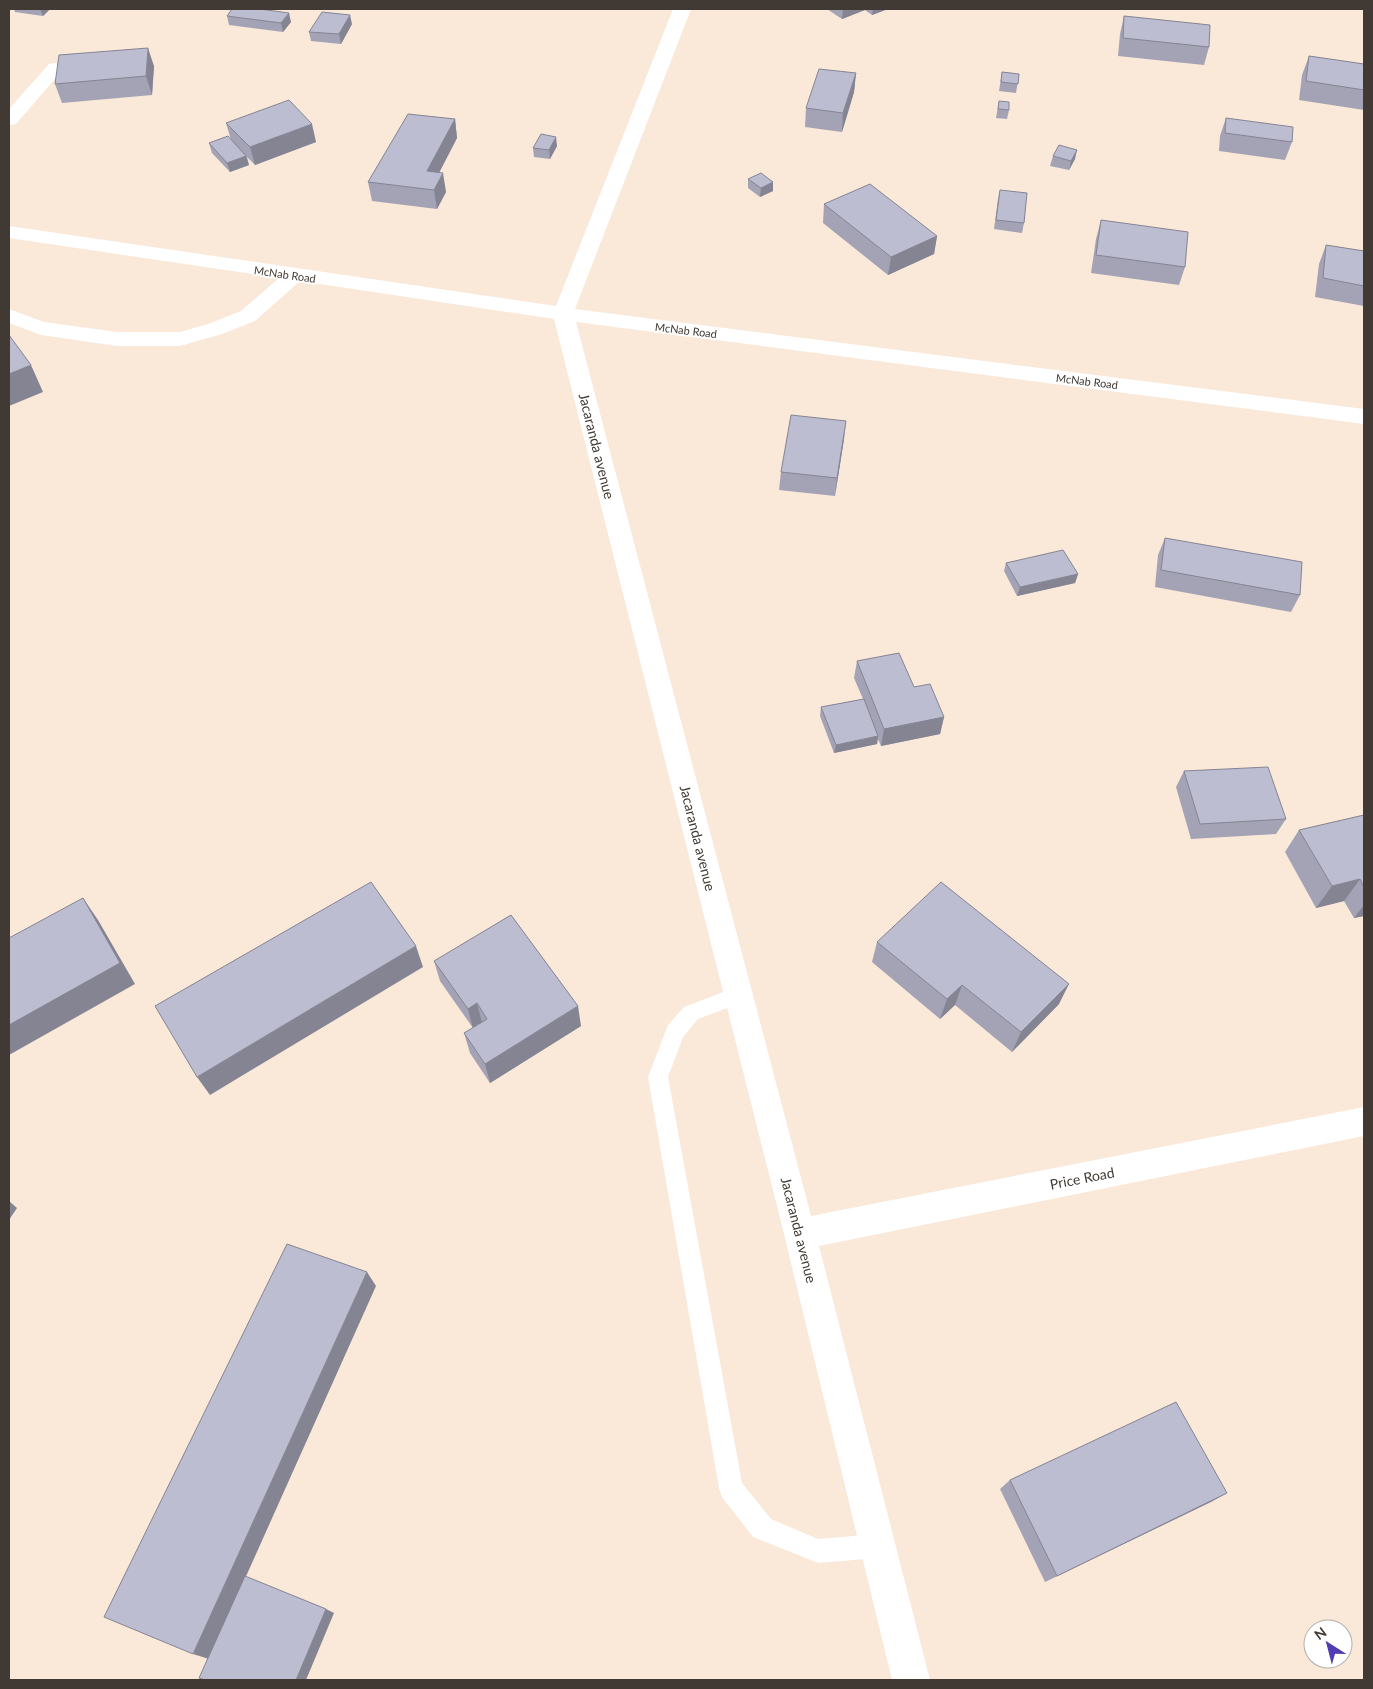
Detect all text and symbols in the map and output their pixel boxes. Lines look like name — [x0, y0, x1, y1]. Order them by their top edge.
street label: McNab Road — [253, 263, 317, 285]
street label: McNab Road — [654, 320, 718, 340]
street label: McNab Road — [1055, 371, 1119, 391]
street label: Jacaranda avenue — [576, 391, 618, 501]
street label: Jacaranda avenue — [677, 783, 719, 893]
street label: Price Road — [1048, 1163, 1116, 1193]
street label: Jacaranda avenue — [778, 1175, 820, 1285]
north arrow — [1303, 1619, 1353, 1669]
text: N — [1311, 1623, 1329, 1643]

